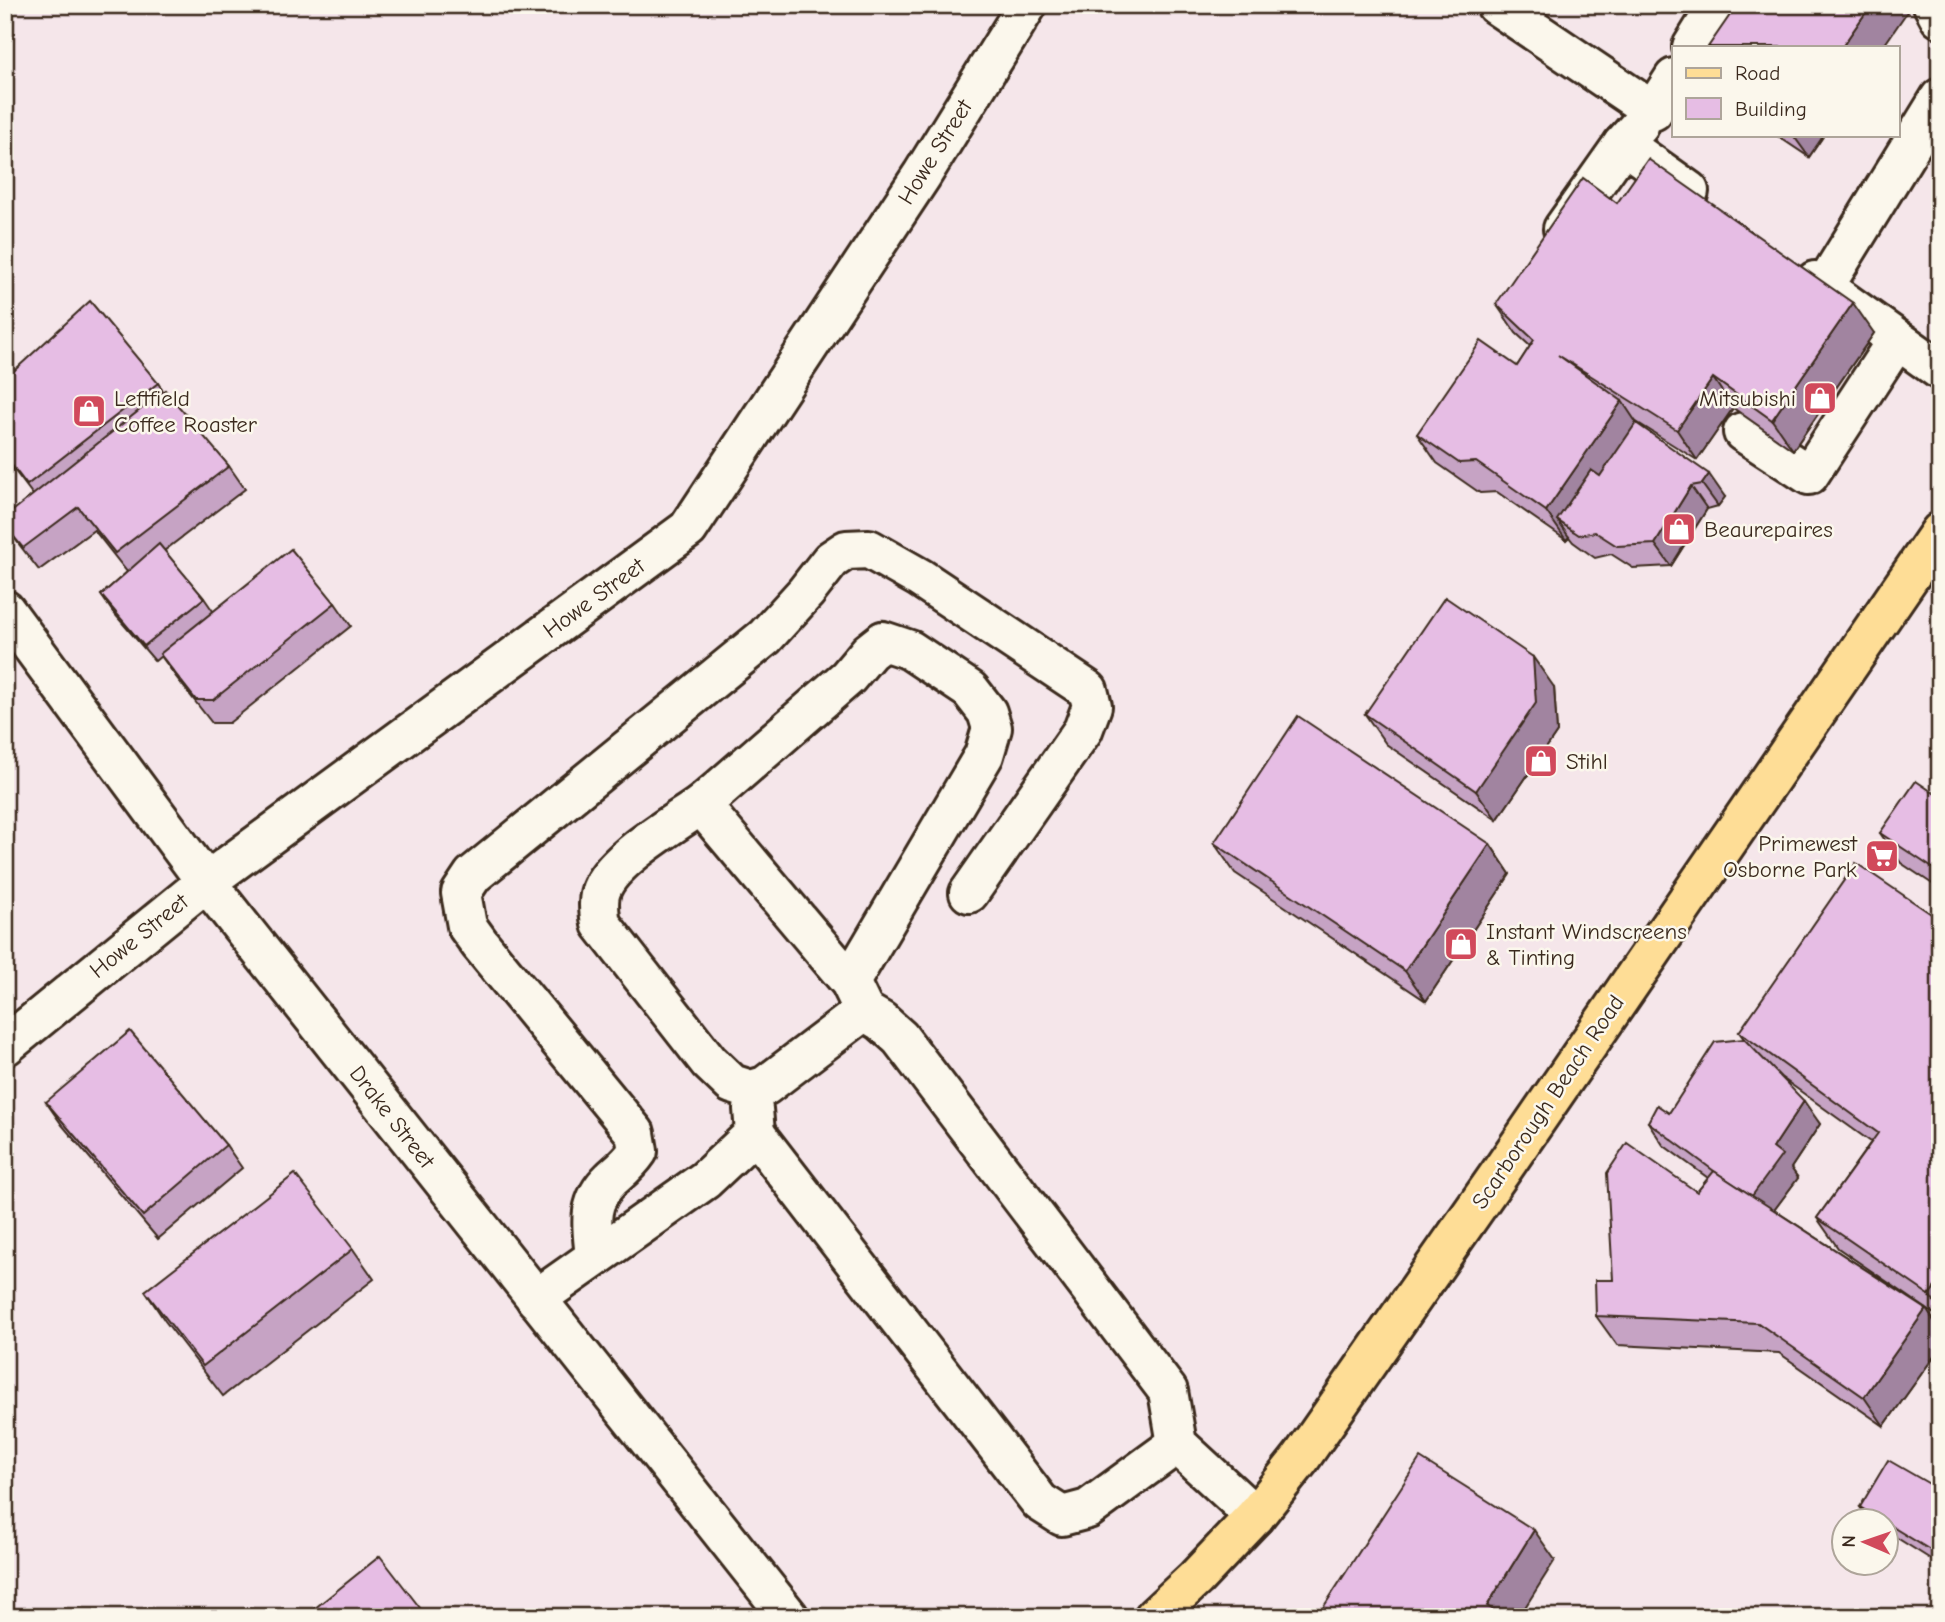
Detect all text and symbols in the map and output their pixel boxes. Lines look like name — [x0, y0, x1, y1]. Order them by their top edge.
legend — [1672, 46, 1899, 136]
text: Road — [1735, 61, 1780, 85]
street label: Howe Street — [892, 93, 979, 210]
text: Building — [1735, 97, 1807, 121]
shop icon: Mitsubishi — [1801, 379, 1839, 417]
place label: Leftfield Coffee Roaster — [114, 385, 258, 438]
place label: Mitsubishi — [1699, 385, 1796, 412]
shop icon: Leftfield Coffee Roaster — [70, 392, 108, 430]
shop icon: Beaurepaires — [1660, 510, 1698, 548]
place label: Beaurepaires — [1704, 516, 1833, 543]
street label: Howe Street — [538, 551, 651, 644]
shop icon: Stihl — [1522, 742, 1560, 780]
place label: Stihl — [1566, 748, 1608, 775]
place label: Primewest Osborne Park — [1723, 830, 1858, 883]
supermarket icon: Primewest Osborne Park — [1863, 837, 1901, 875]
street label: Howe Street — [84, 887, 195, 984]
place label: Instant Windscreens & Tinting — [1486, 918, 1687, 971]
shop icon: Instant Windscreens & Tinting — [1442, 925, 1480, 963]
street label: Scarborough Beach Road — [1466, 990, 1630, 1214]
street label: Drake Street — [344, 1060, 441, 1175]
north arrow — [1829, 1506, 1899, 1576]
text: N — [1838, 1535, 1860, 1548]

